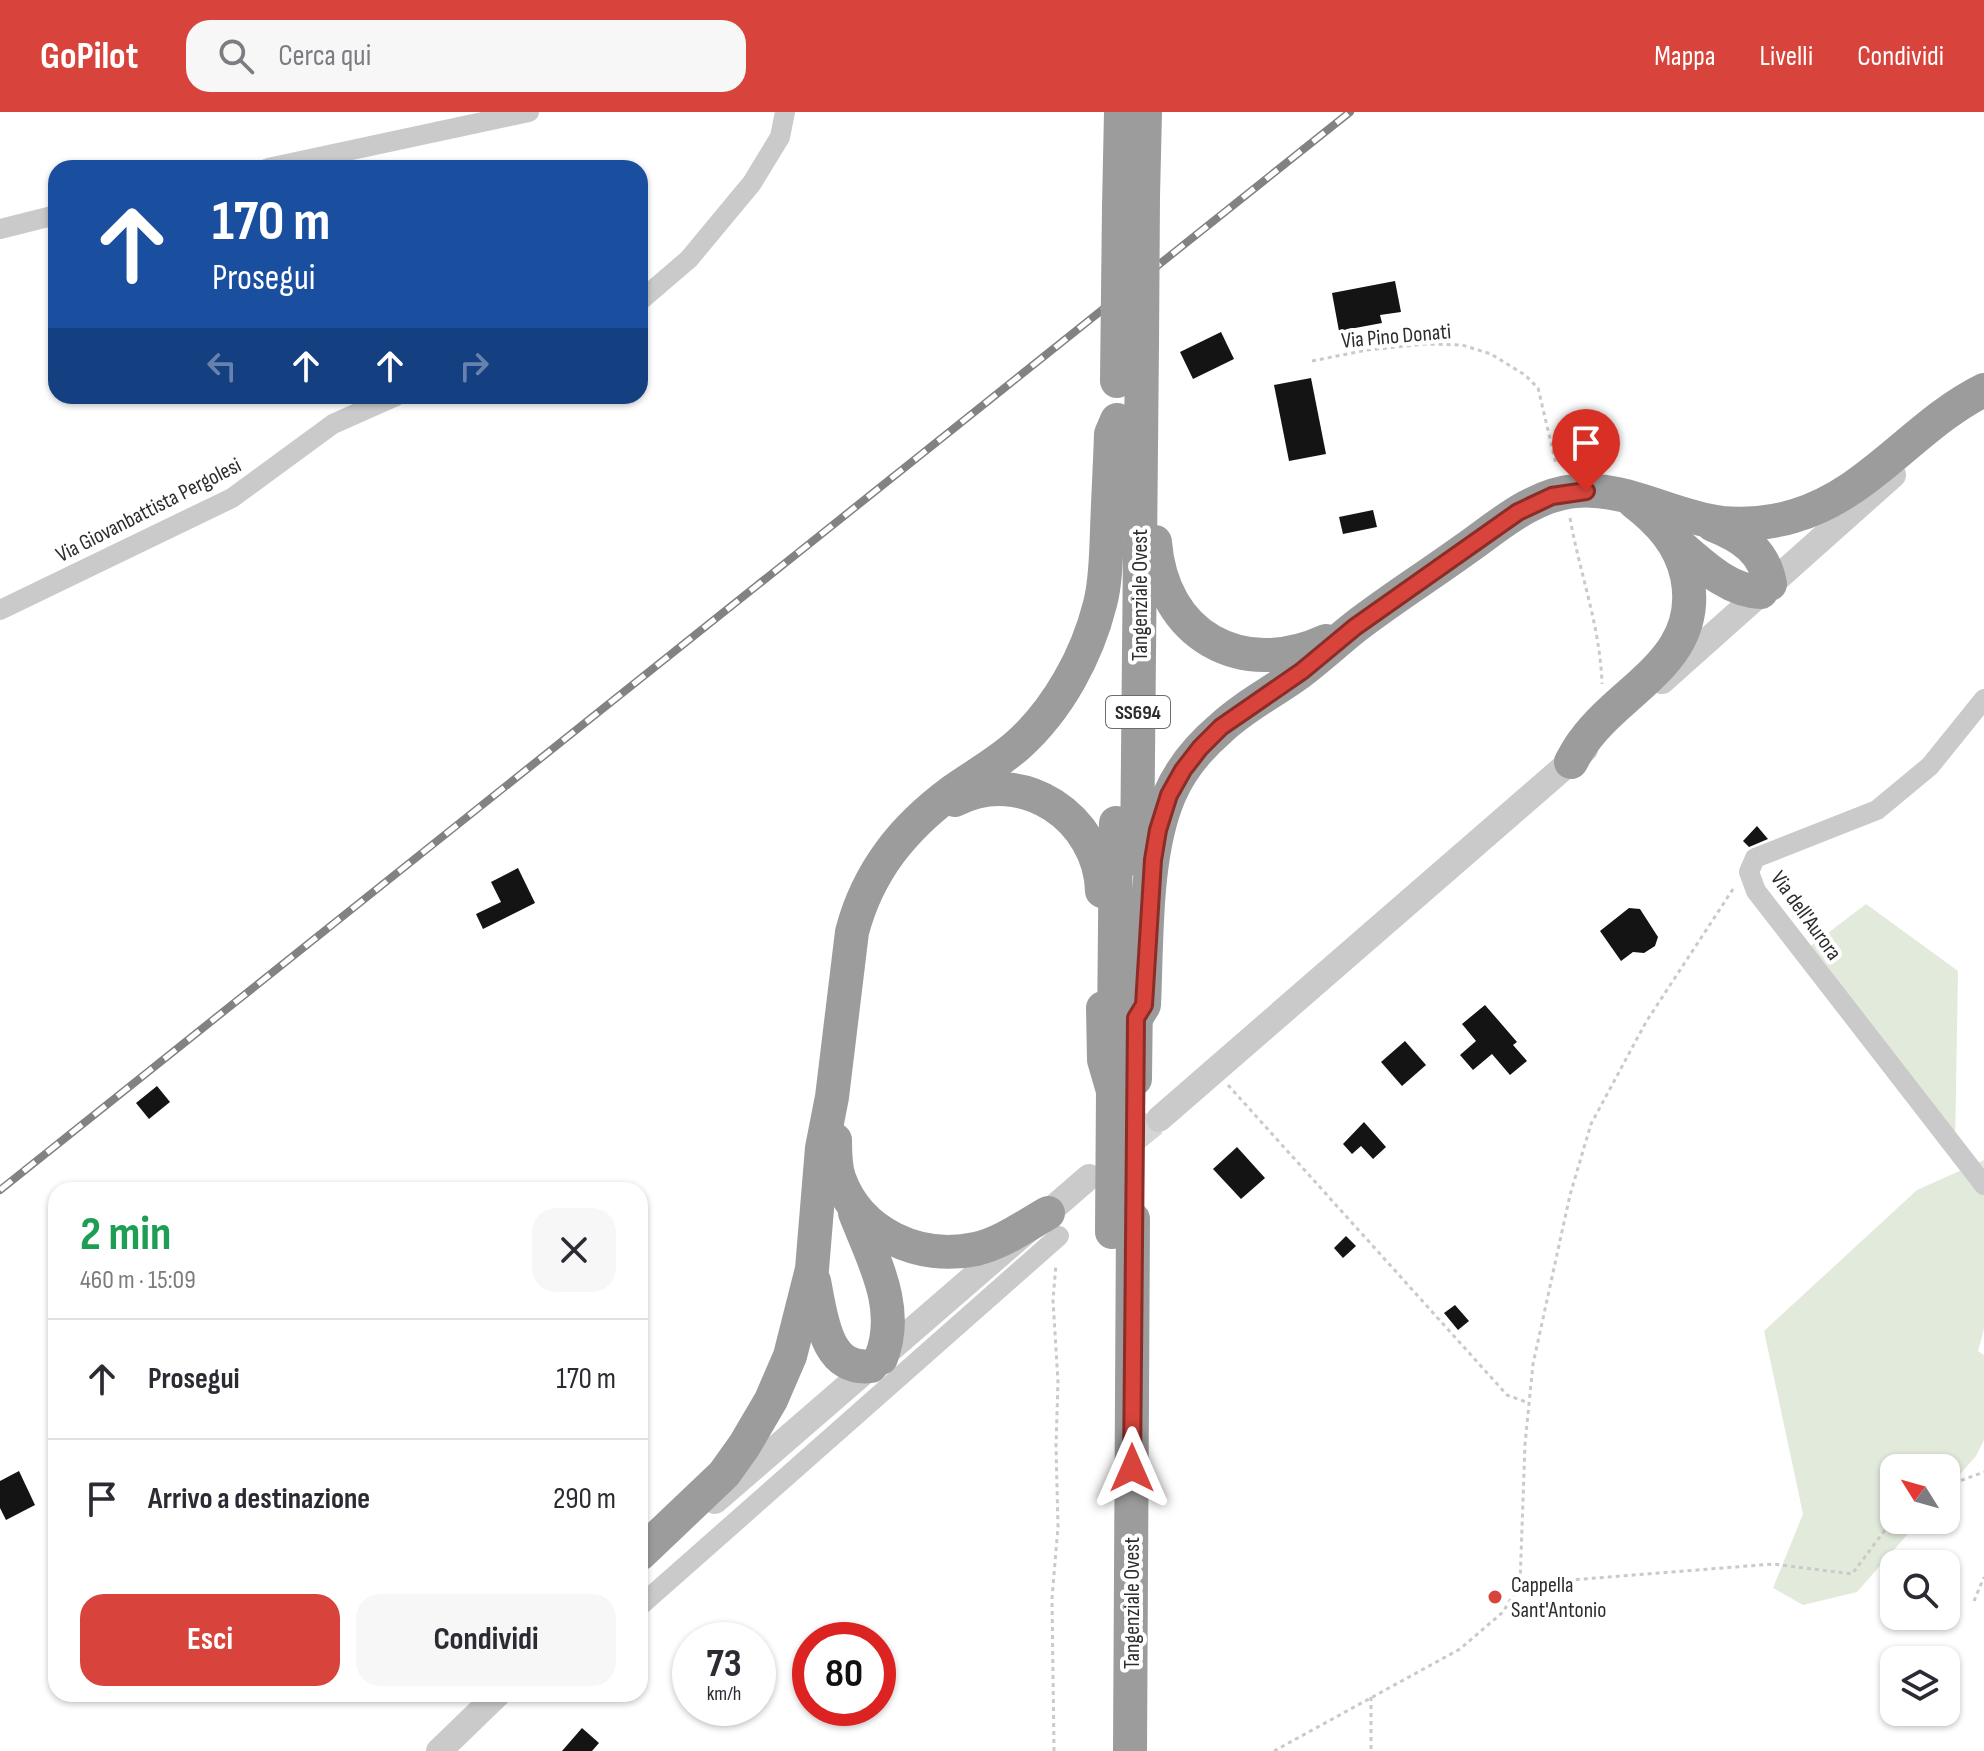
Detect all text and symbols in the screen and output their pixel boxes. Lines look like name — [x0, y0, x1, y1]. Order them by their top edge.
search box — [186, 20, 746, 92]
text: GoPilot — [40, 34, 138, 79]
icon: search — [214, 34, 258, 78]
text: Cerca qui — [278, 38, 371, 74]
text: Mappa — [1654, 40, 1716, 73]
text: Livelli — [1760, 40, 1813, 73]
text: Condividi — [1857, 40, 1944, 73]
text: 170 m — [212, 189, 330, 256]
icon: ahead — [80, 192, 184, 296]
text: Prosegui — [212, 257, 315, 300]
street label: Via Pino Donati — [1340, 318, 1452, 355]
icon: left — [200, 344, 244, 388]
icon: ahead — [284, 344, 328, 388]
icon: ahead — [368, 344, 412, 388]
icon: right — [452, 344, 496, 388]
pin — [1552, 409, 1620, 491]
icon: arrive — [1564, 421, 1608, 465]
street label: Via Giovanbattista Pergolesi — [52, 452, 246, 569]
street label: Tangenziale Ovest — [1127, 529, 1154, 661]
road number: SS694 — [1106, 696, 1170, 728]
street label: Via dell'Aurora — [1764, 866, 1847, 966]
text: 2 min — [80, 1206, 171, 1263]
button: close — [532, 1208, 616, 1292]
text: 460 m · 15:09 — [80, 1265, 196, 1296]
icon: ahead — [80, 1357, 124, 1401]
text: Prosegui — [148, 1361, 240, 1397]
text: 170 m — [556, 1361, 616, 1397]
position arrow — [1090, 1426, 1174, 1510]
north arrow — [1880, 1454, 1960, 1534]
map controls — [1880, 1454, 1960, 1726]
icon: arrive — [80, 1477, 124, 1521]
text: Arrivo a destinazione — [148, 1481, 370, 1517]
text: 290 m — [553, 1481, 616, 1517]
street label: Tangenziale Ovest — [1119, 1537, 1146, 1669]
button: search — [1880, 1550, 1960, 1630]
place label: Cappella Sant'Antonio — [1511, 1572, 1606, 1624]
marker: Cappella Sant'Antonio — [1486, 1588, 1504, 1606]
button: Esci — [80, 1594, 340, 1686]
button: Condividi — [356, 1594, 616, 1686]
speed limit sign: 80 — [792, 1622, 896, 1726]
text: 73 — [706, 1640, 742, 1688]
button: layers — [1880, 1646, 1960, 1726]
text: km/h — [707, 1682, 741, 1706]

